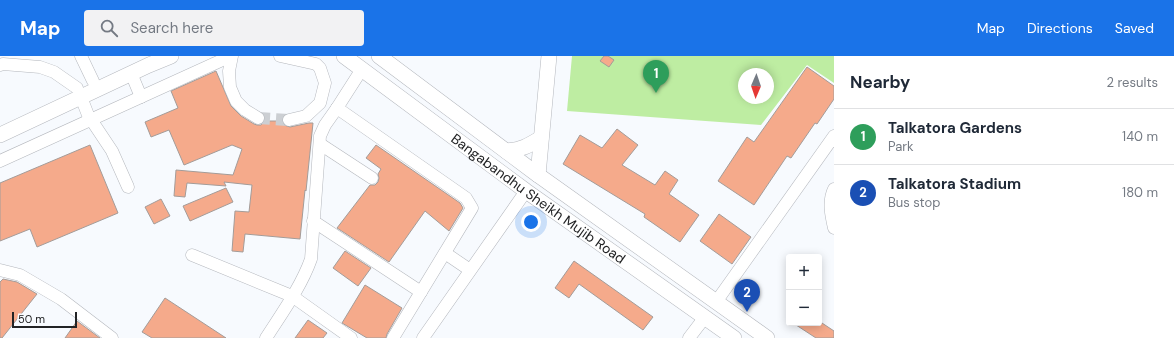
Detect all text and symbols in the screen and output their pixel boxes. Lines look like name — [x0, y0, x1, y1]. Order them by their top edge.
search box — [84, 10, 364, 46]
text: Map — [20, 16, 60, 41]
icon: search — [98, 17, 120, 39]
text: Search here — [130, 18, 213, 38]
text: Map — [977, 19, 1005, 37]
text: Directions — [1027, 19, 1093, 37]
text: Saved — [1115, 19, 1154, 37]
pin: 1 — [643, 60, 669, 93]
north arrow — [738, 68, 774, 104]
text: Nearby — [850, 71, 910, 93]
text: 2 results — [1107, 74, 1158, 91]
text: Talkatora Gardens — [888, 118, 1022, 138]
text: 1 — [861, 128, 865, 145]
text: 140 m — [1122, 128, 1158, 145]
street label: Bangabandhu Sheikh Mujib Road — [448, 130, 629, 267]
text: Park — [888, 138, 914, 155]
text: Talkatora Stadium — [888, 174, 1021, 194]
text: 2 — [859, 184, 867, 201]
text: 180 m — [1122, 184, 1158, 201]
text: Bus stop — [888, 194, 940, 211]
your location — [521, 212, 541, 232]
map controls — [786, 254, 822, 326]
button: + — [786, 254, 822, 290]
pin: 2 — [734, 279, 760, 312]
button: − — [786, 290, 822, 326]
scale bar — [12, 310, 77, 329]
text: 50 m — [18, 312, 45, 326]

